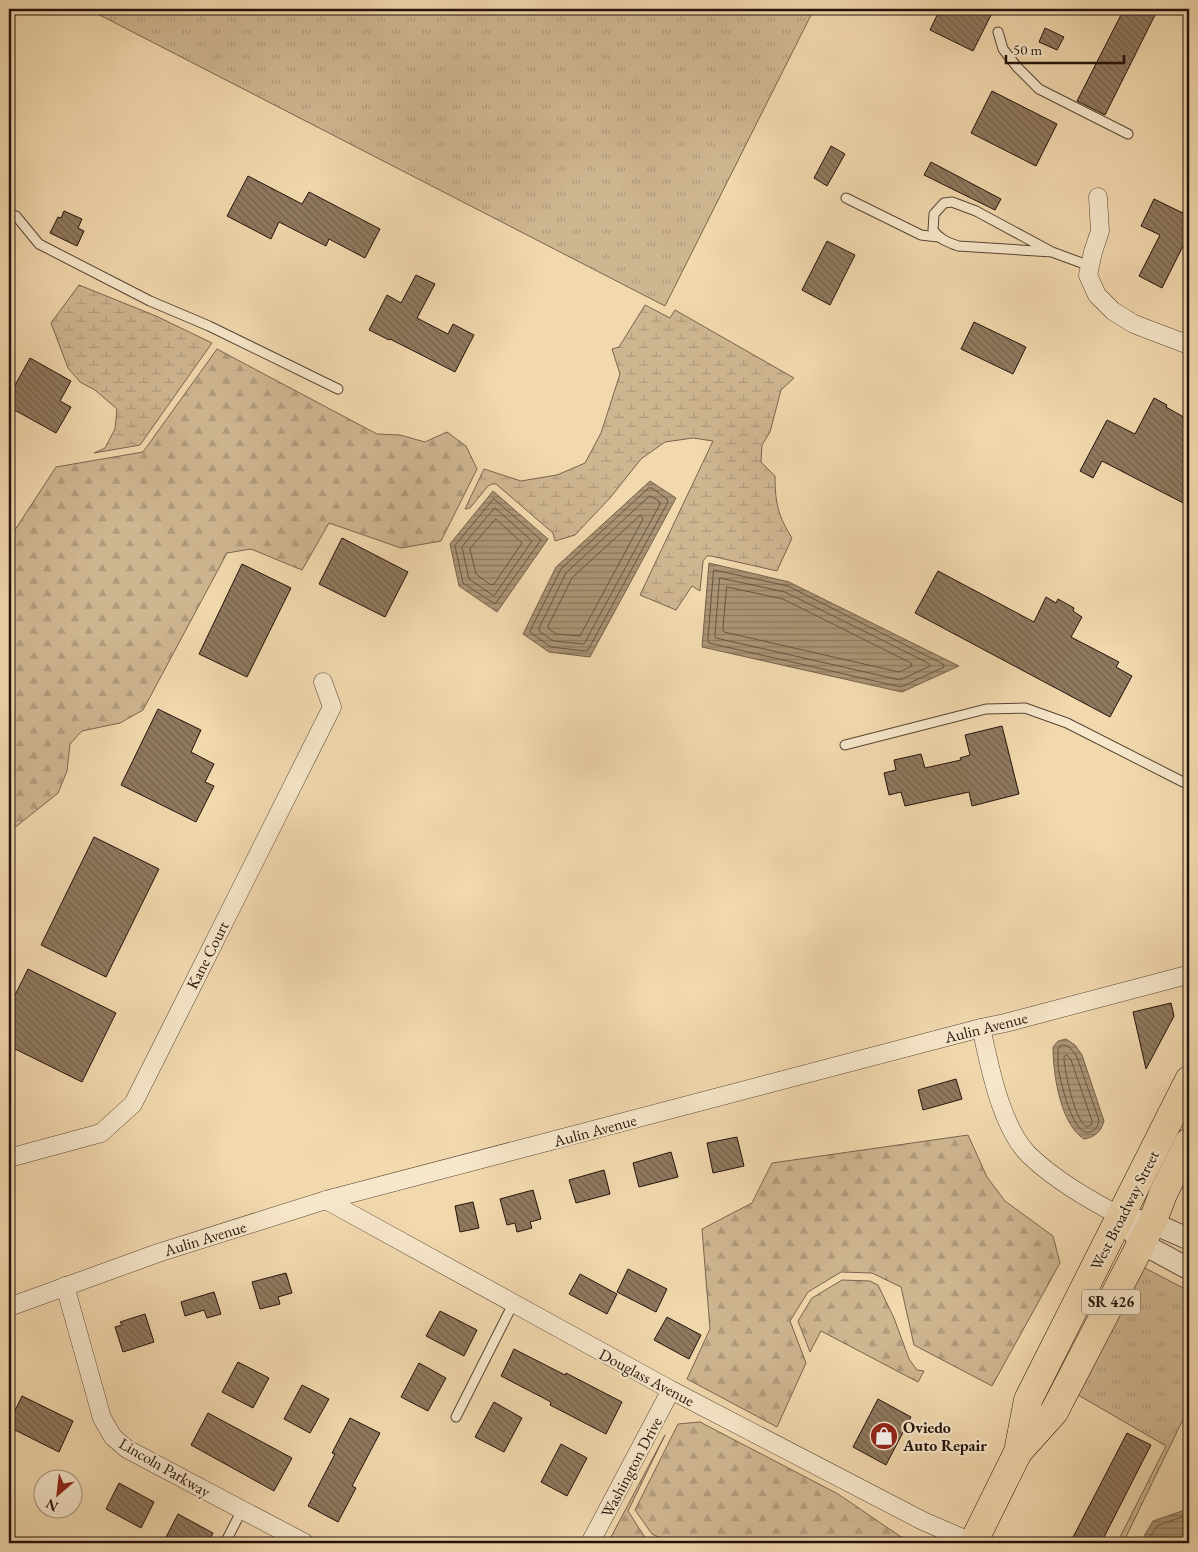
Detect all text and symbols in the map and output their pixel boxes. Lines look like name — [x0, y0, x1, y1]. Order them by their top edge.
scale bar — [1006, 32, 1123, 64]
text: 50 m — [1013, 40, 1042, 59]
street label: Kane Court — [181, 918, 233, 993]
street label: Aulin Avenue — [941, 1007, 1030, 1048]
street label: Aulin Avenue — [550, 1109, 639, 1152]
street label: West Broadway Street — [1085, 1147, 1164, 1274]
street label: Aulin Avenue — [161, 1216, 249, 1261]
road number: SR 426 — [1082, 1290, 1140, 1314]
street label: Douglass Avenue — [595, 1344, 698, 1411]
street label: Washington Drive — [596, 1413, 667, 1521]
place label: Oviedo Auto Repair — [902, 1417, 987, 1456]
shop icon: Oviedo Auto Repair — [869, 1421, 899, 1451]
street label: Lincoln Parkway — [115, 1433, 215, 1503]
north arrow — [32, 1470, 82, 1520]
text: N — [42, 1495, 61, 1516]

